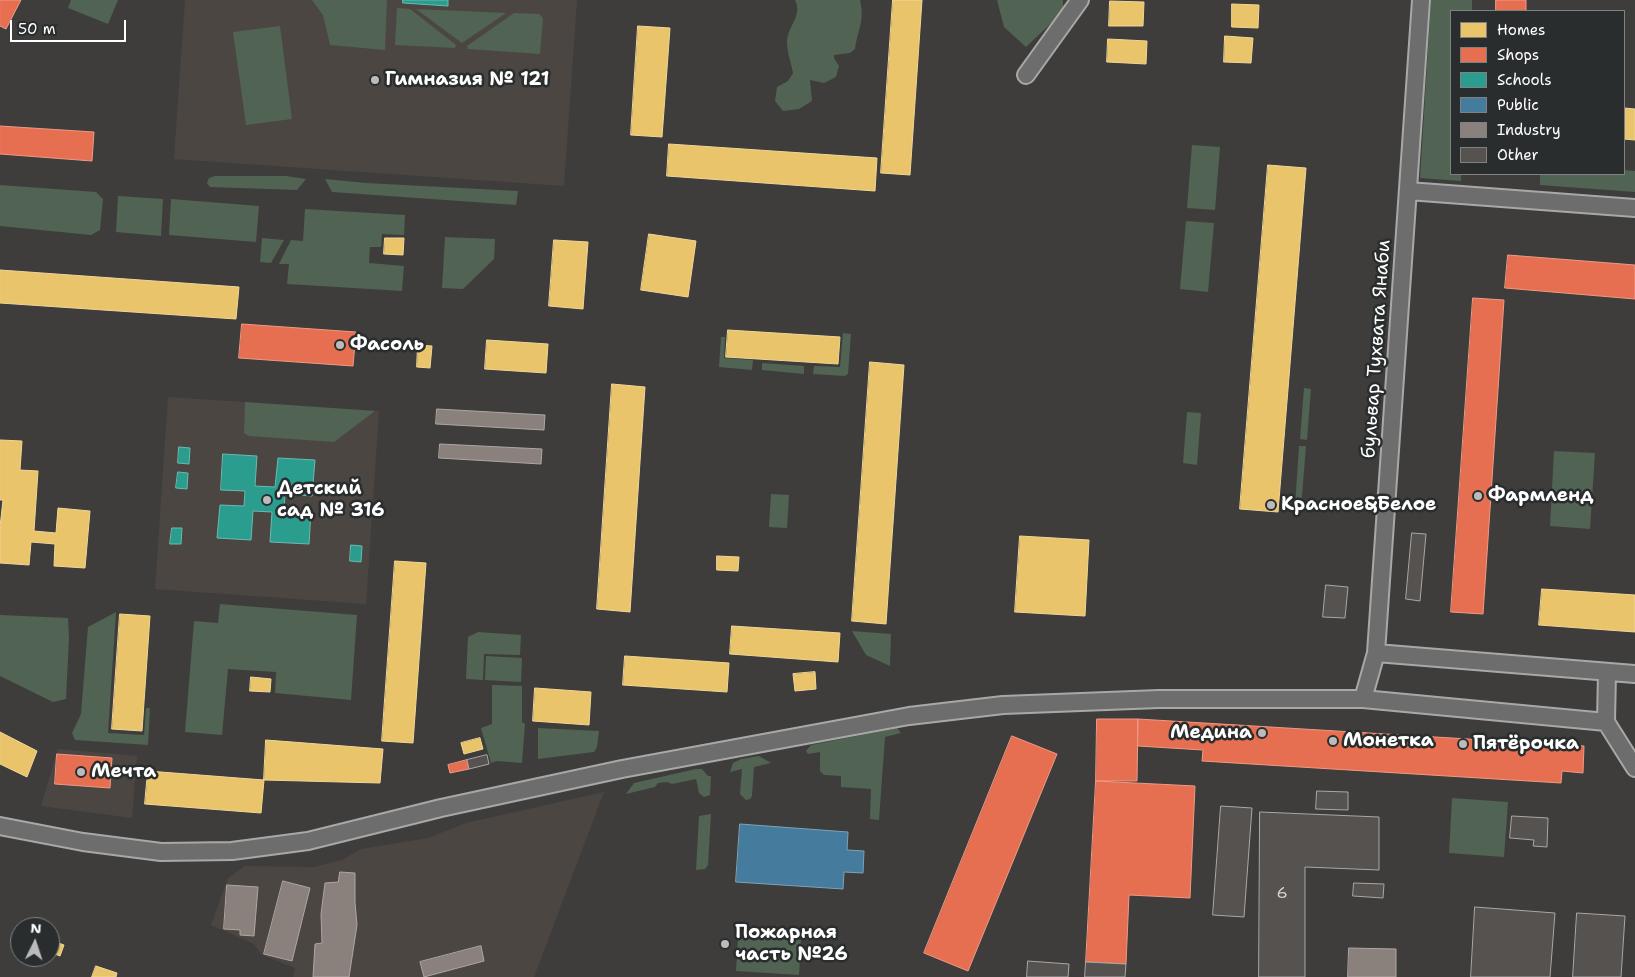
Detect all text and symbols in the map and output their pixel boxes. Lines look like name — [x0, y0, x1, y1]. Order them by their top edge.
scale bar — [12, 10, 129, 42]
legend — [1450, 10, 1625, 175]
text: 50 m — [18, 19, 56, 39]
text: Homes — [1497, 20, 1545, 40]
text: Shops — [1497, 45, 1539, 65]
place label: Гимназия № 121 — [385, 69, 549, 91]
text: Schools — [1497, 70, 1552, 90]
marker: Гимназия № 121 — [369, 74, 381, 86]
text: Public — [1497, 95, 1539, 115]
text: Industry — [1497, 120, 1561, 140]
text: Other — [1497, 145, 1539, 165]
street label: бульвар Тухвата Янаби — [1358, 239, 1396, 459]
place label: Фасоль — [350, 334, 424, 356]
marker: Фасоль — [334, 339, 346, 351]
place label: Детский сад № 316 — [277, 478, 384, 522]
place label: Фармленд — [1488, 485, 1594, 507]
marker: Фармленд — [1472, 490, 1484, 502]
marker: Детский сад № 316 — [261, 494, 273, 506]
place label: Красное&Белое — [1281, 494, 1436, 516]
marker: Красное&Белое — [1265, 499, 1277, 511]
place label: Медина — [1170, 722, 1252, 744]
marker: Медина — [1256, 727, 1268, 739]
place label: Монетка — [1343, 730, 1434, 752]
place label: Пятёрочка — [1473, 733, 1579, 755]
marker: Монетка — [1327, 735, 1339, 747]
marker: Пятёрочка — [1457, 738, 1469, 750]
place label: Мечта — [91, 761, 156, 783]
marker: Мечта — [75, 766, 87, 778]
house number: 6 — [1276, 884, 1288, 904]
north arrow — [10, 917, 60, 967]
text: N — [30, 919, 42, 937]
place label: Пожарная часть №26 — [735, 922, 848, 966]
marker: Пожарная часть №26 — [719, 938, 731, 950]

